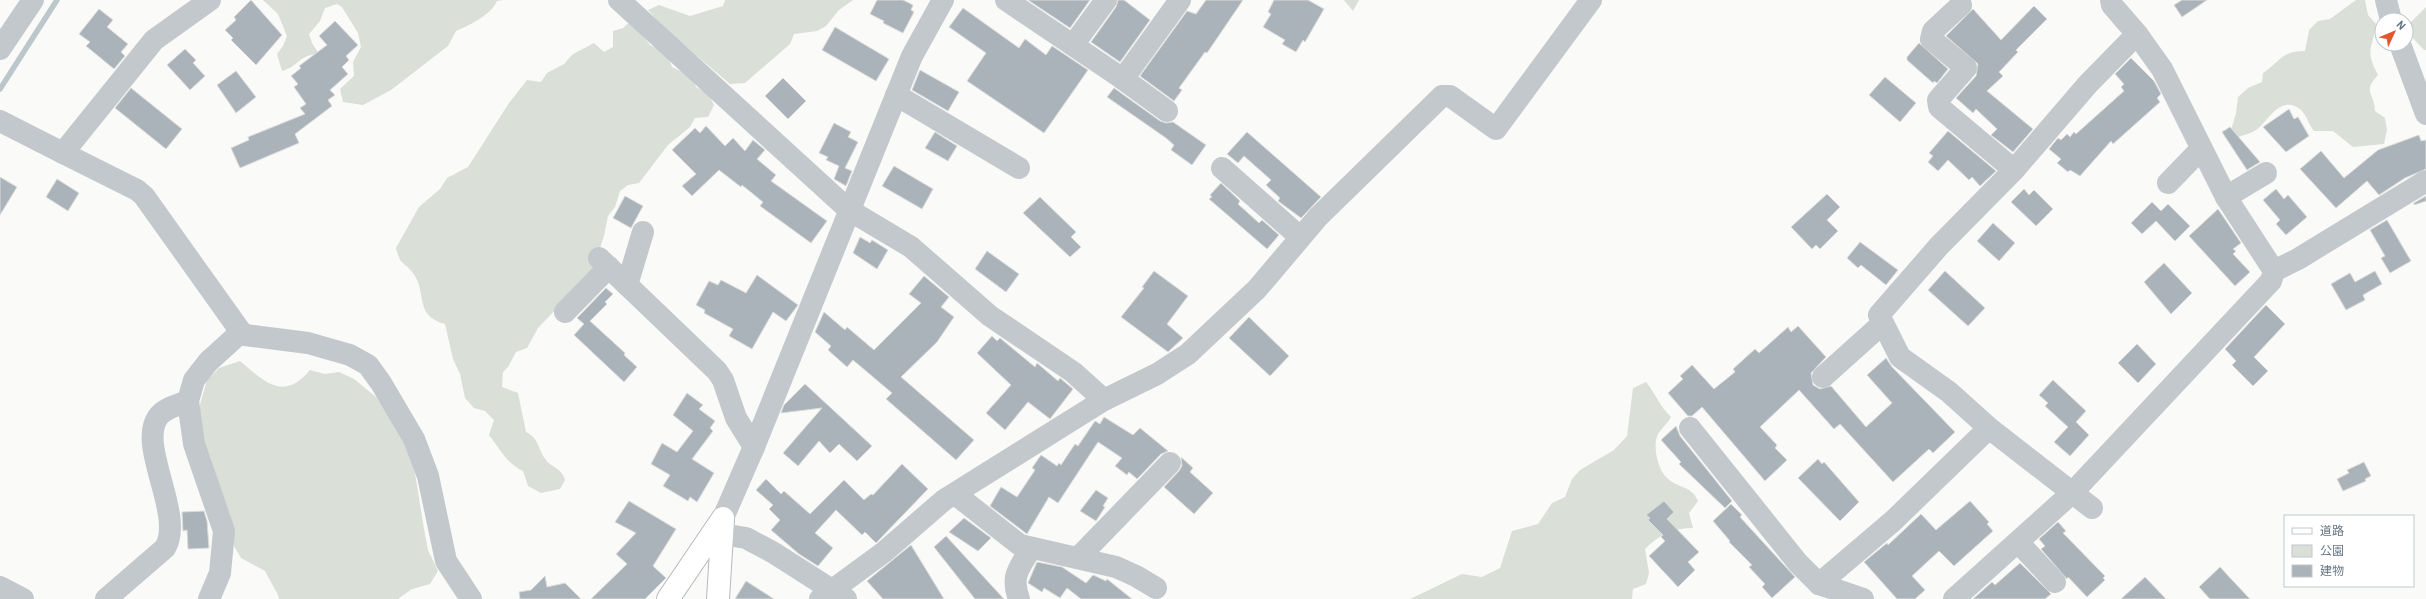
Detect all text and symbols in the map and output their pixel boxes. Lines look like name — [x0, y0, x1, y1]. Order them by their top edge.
north arrow — [2374, 12, 2414, 52]
text: N — [2394, 18, 2409, 32]
legend — [2284, 515, 2414, 587]
text: 道路 — [2320, 523, 2344, 537]
text: 公園 — [2320, 543, 2344, 557]
text: 建物 — [2320, 563, 2344, 577]

